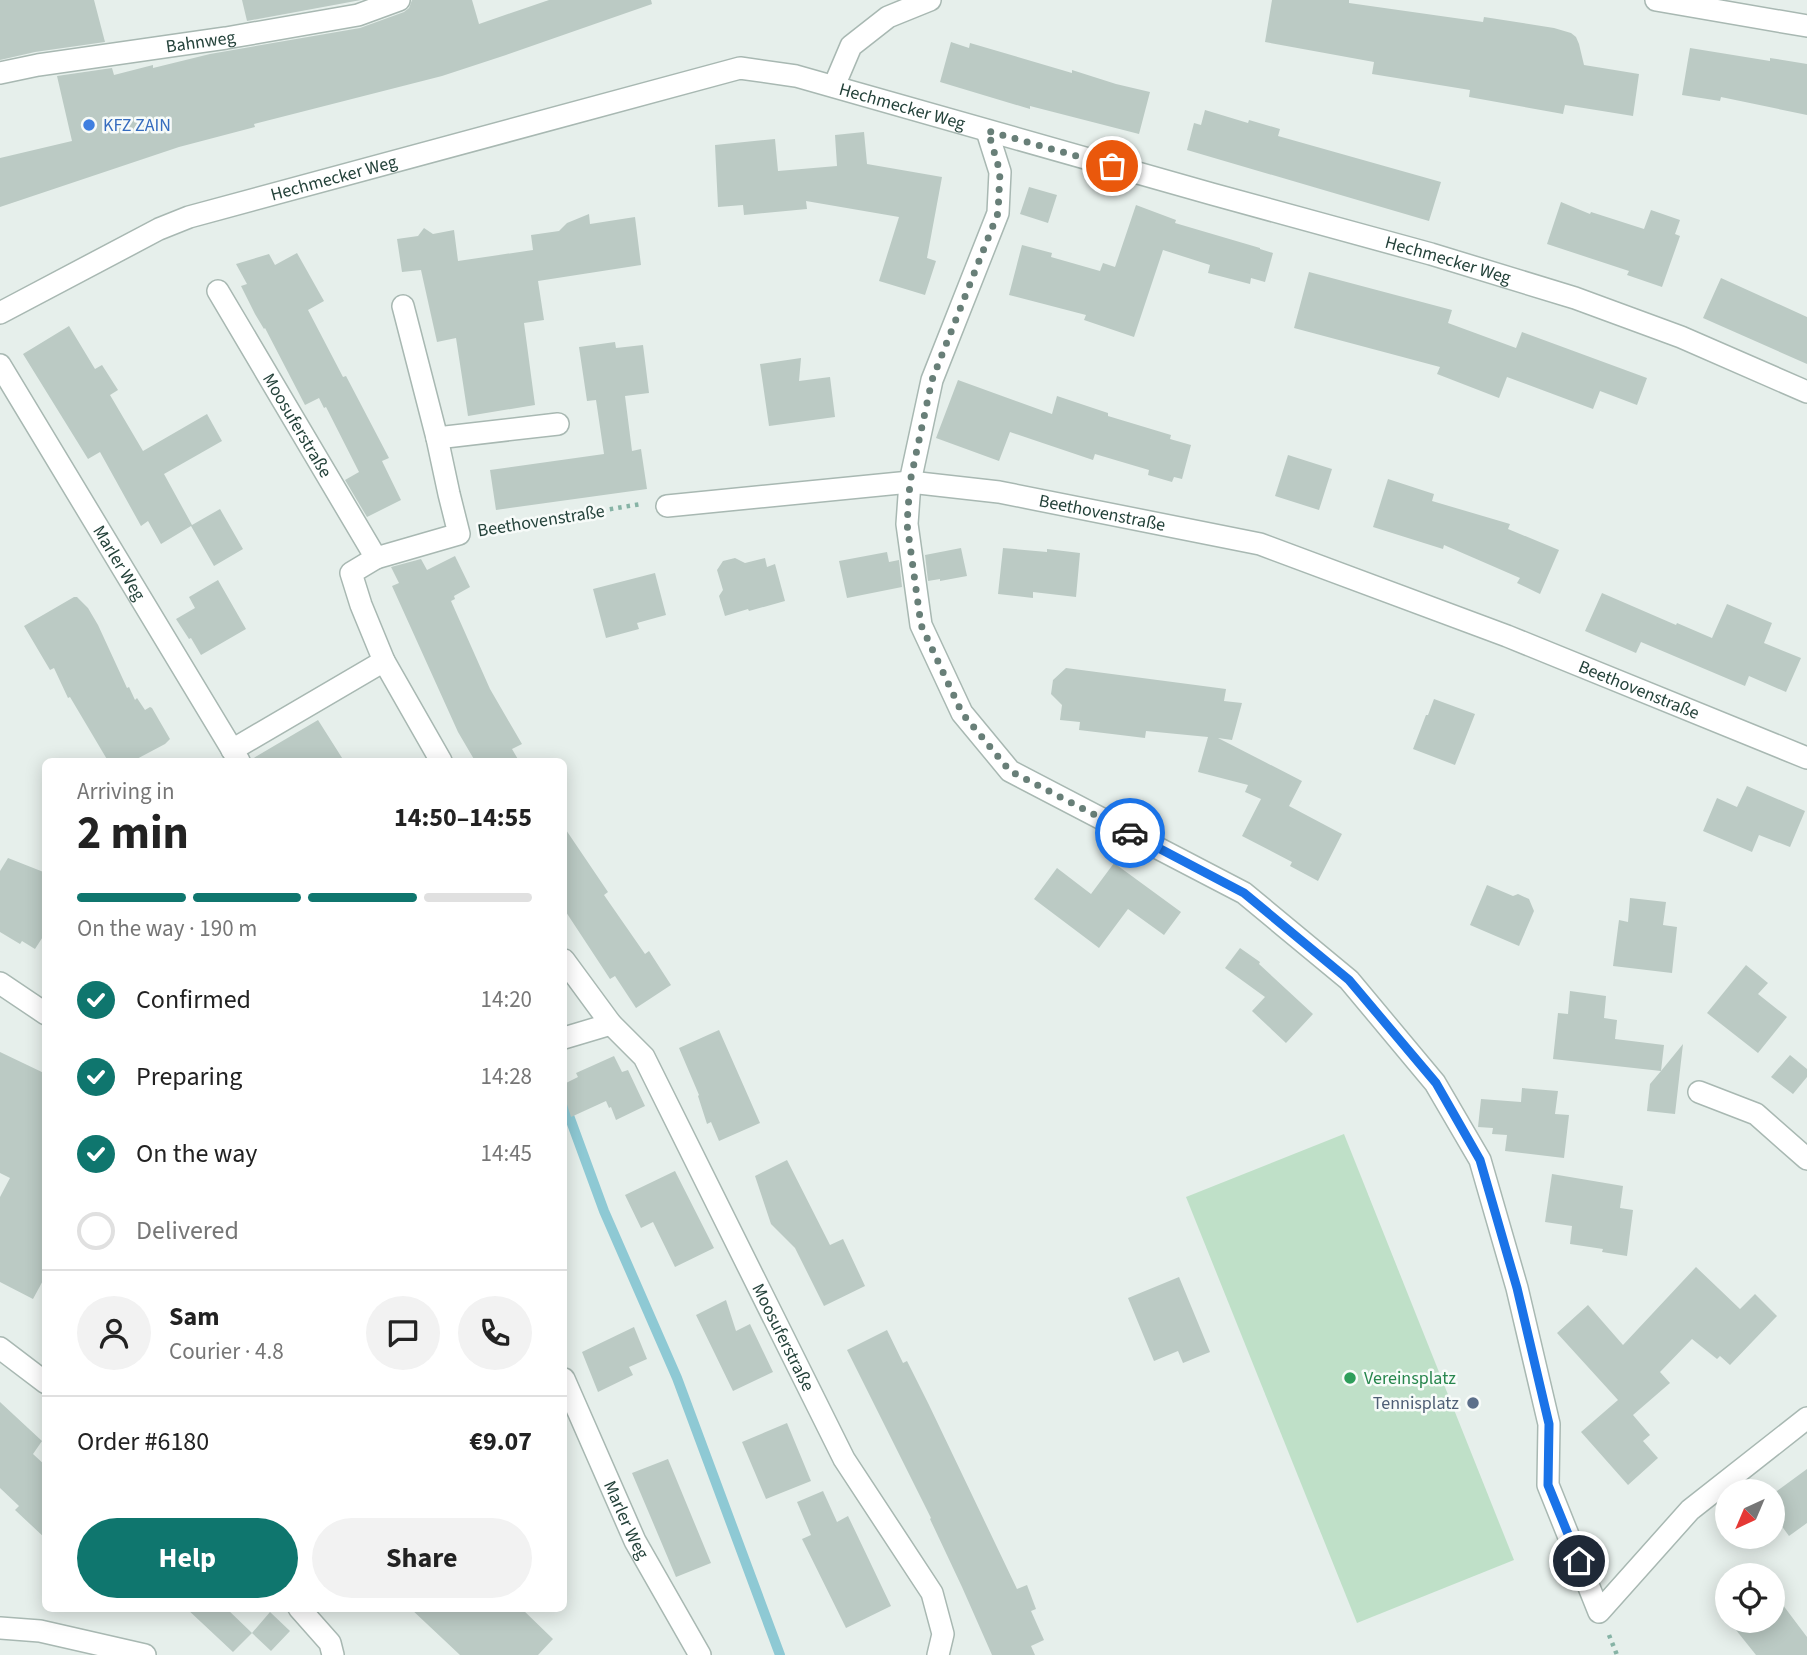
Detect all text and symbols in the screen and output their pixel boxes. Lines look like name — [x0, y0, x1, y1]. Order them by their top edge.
street label: Bahnweg — [164, 24, 237, 59]
street label: Hechmecker Weg — [836, 76, 968, 136]
place label: KFZ ZAIN — [103, 113, 171, 138]
marker: KFZ ZAIN — [81, 117, 97, 133]
pin — [1082, 136, 1142, 196]
icon: bag — [1093, 147, 1131, 185]
street label: Hechmecker Weg — [268, 149, 400, 207]
street label: Hechmecker Weg — [1382, 230, 1514, 290]
street label: Moosuferstraße — [257, 368, 338, 482]
street label: Beethovenstraße — [1037, 488, 1168, 537]
street label: Beethovenstraße — [476, 499, 606, 543]
street label: Marler Weg — [87, 520, 152, 605]
street label: Beethovenstraße — [1575, 654, 1703, 726]
text: Arriving in — [77, 775, 175, 808]
courier — [1095, 798, 1165, 868]
text: 14:50–14:55 — [394, 799, 532, 836]
text: 2 min — [77, 801, 189, 866]
icon: car — [1111, 814, 1149, 852]
text: On the way · 190 m — [77, 912, 257, 945]
icon: check — [77, 981, 115, 1019]
text: Confirmed — [136, 981, 251, 1018]
text: 14:20 — [481, 983, 532, 1016]
icon: check — [77, 1058, 115, 1096]
text: Preparing — [136, 1058, 242, 1095]
text: 14:28 — [481, 1060, 532, 1093]
icon: check — [77, 1135, 115, 1173]
text: On the way — [136, 1135, 257, 1172]
text: 14:45 — [481, 1137, 532, 1170]
text: Delivered — [136, 1212, 239, 1249]
street label: Moosuferstraße — [746, 1279, 821, 1395]
button: person — [77, 1296, 151, 1370]
button: chat — [366, 1296, 440, 1370]
button: phone — [458, 1296, 532, 1370]
text: Sam — [169, 1298, 219, 1335]
text: Courier · 4.8 — [169, 1335, 284, 1368]
place label: Vereinsplatz — [1364, 1366, 1456, 1391]
marker: Vereinsplatz — [1342, 1370, 1358, 1386]
place label: Tennisplatz — [1373, 1391, 1459, 1416]
marker: Tennisplatz — [1465, 1395, 1481, 1411]
text: Order #6180 — [77, 1423, 209, 1460]
text: €9.07 — [469, 1423, 532, 1460]
street label: Marler Weg — [598, 1477, 655, 1564]
north arrow — [1715, 1479, 1785, 1549]
map controls — [1715, 1479, 1785, 1633]
button: Help — [77, 1518, 298, 1598]
button: Share — [312, 1518, 532, 1598]
pin — [1549, 1531, 1609, 1591]
icon: home — [1560, 1542, 1598, 1580]
button: locate — [1715, 1563, 1785, 1633]

